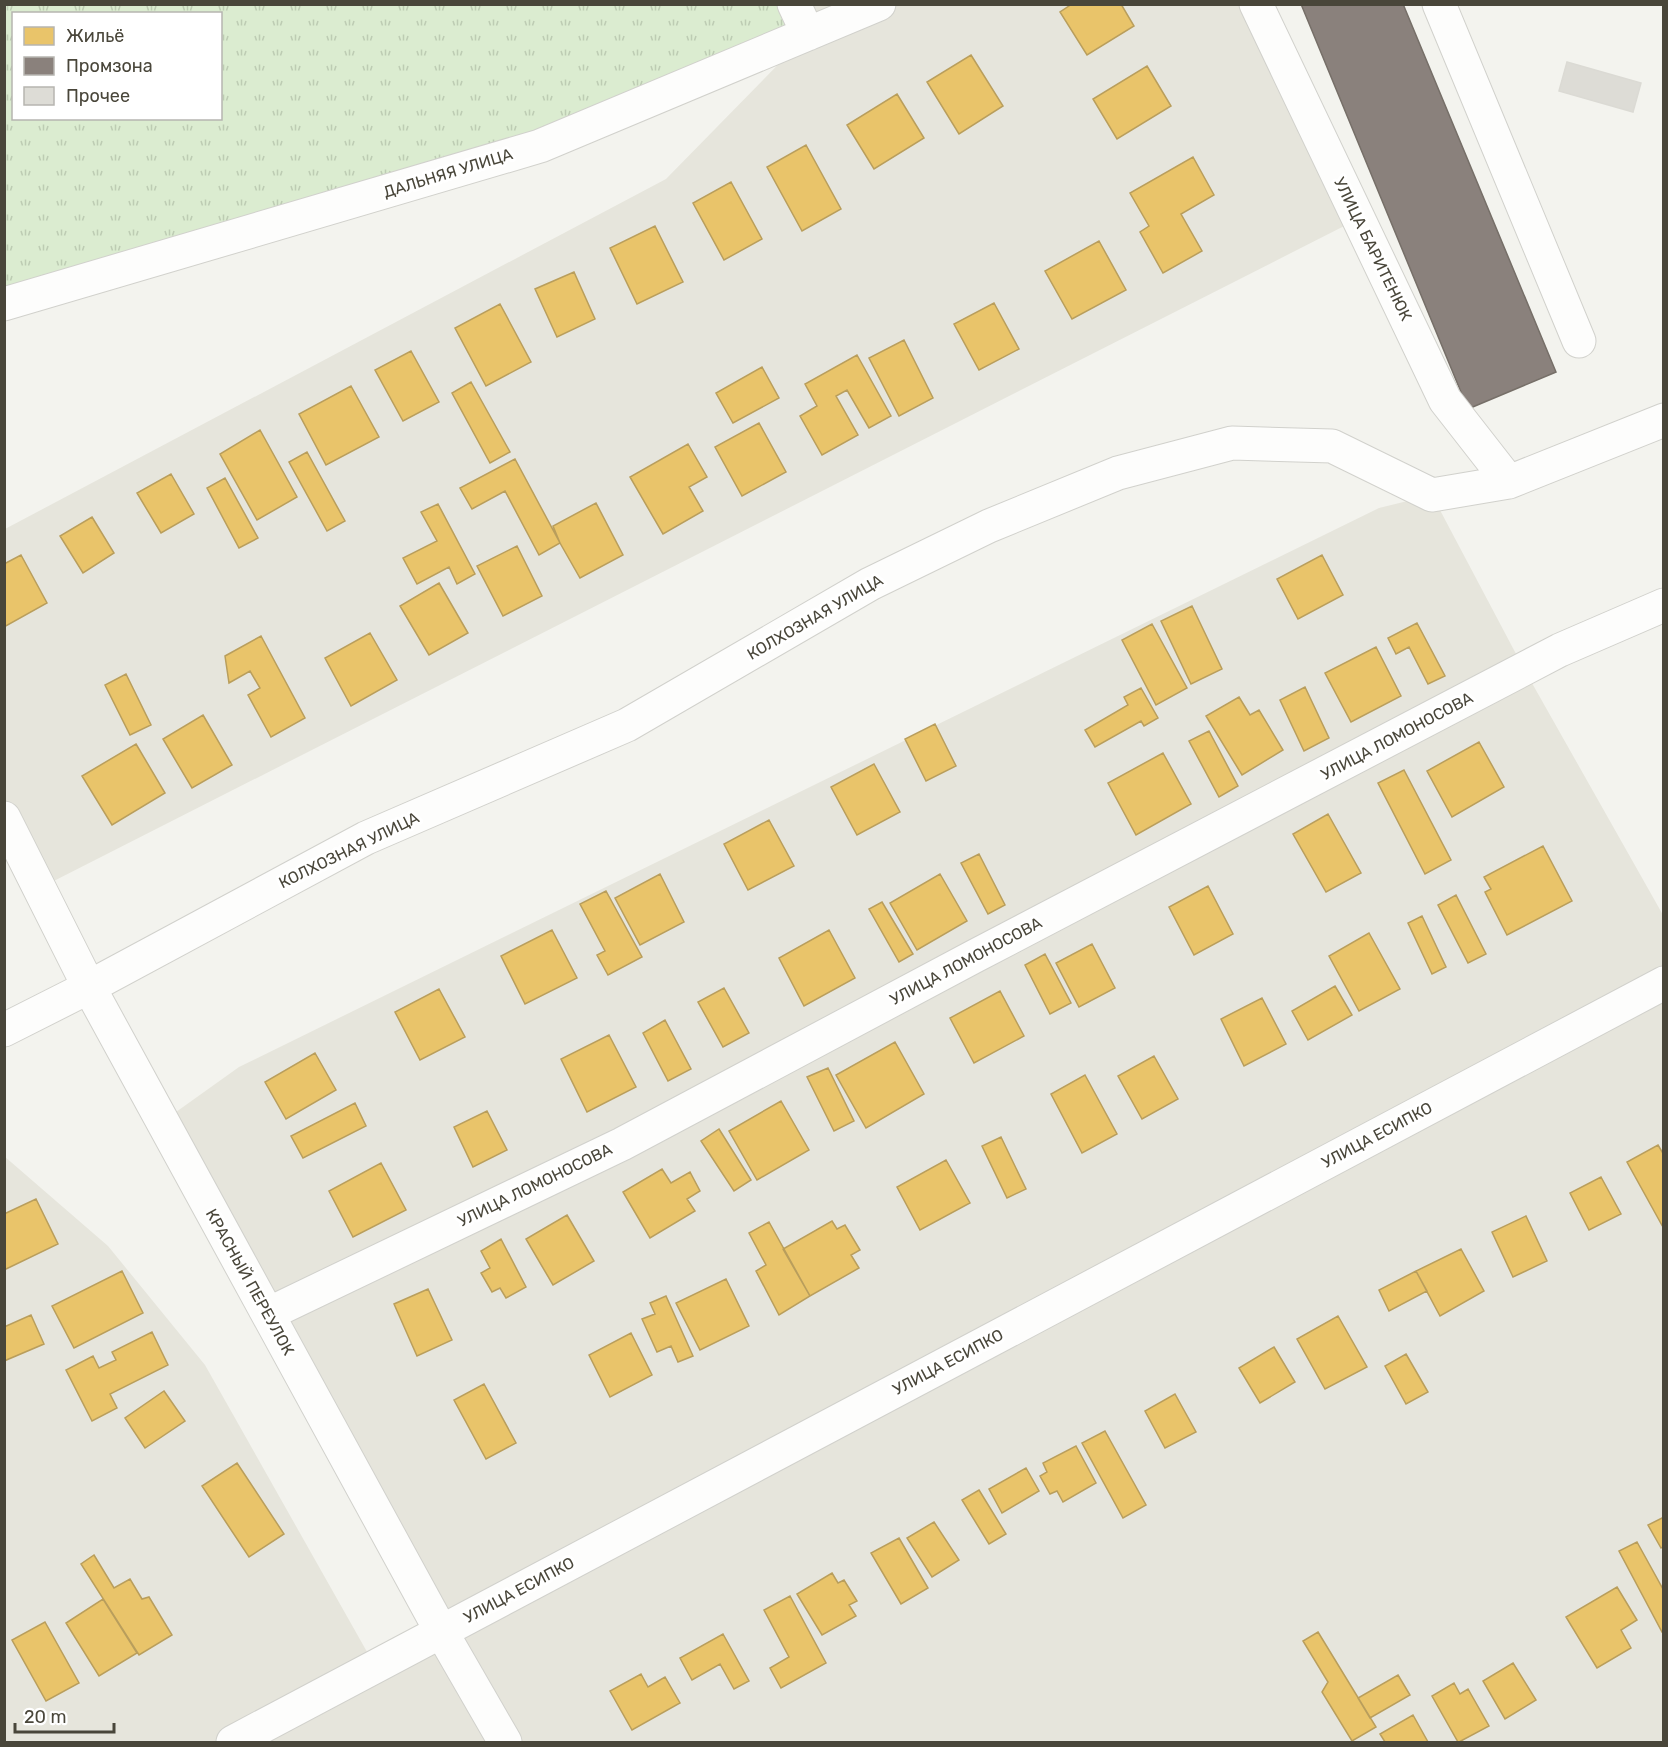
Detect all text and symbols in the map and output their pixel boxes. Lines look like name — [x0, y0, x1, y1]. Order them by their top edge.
legend — [12, 12, 222, 120]
text: Жильё — [66, 25, 124, 47]
text: Промзона — [66, 55, 153, 77]
text: Прочее — [66, 85, 130, 107]
street label: ДАЛЬНЯЯ УЛИЦА — [381, 144, 515, 202]
street label: УЛИЦА БАРИТЕНЮК — [1330, 174, 1416, 324]
street label: КОЛХОЗНАЯ УЛИЦА — [744, 570, 887, 664]
street label: УЛИЦА ЛОМОНОСОВА — [1318, 688, 1476, 784]
street label: КОЛХОЗНАЯ УЛИЦА — [276, 808, 422, 892]
street label: УЛИЦА ЛОМОНОСОВА — [887, 913, 1045, 1009]
street label: УЛИЦА ЕСИПКО — [1318, 1098, 1436, 1172]
street label: УЛИЦА ЛОМОНОСОВА — [455, 1139, 615, 1231]
street label: КРАСНЫЙ ПЕРЕУЛОК — [202, 1205, 298, 1359]
street label: УЛИЦА ЕСИПКО — [889, 1325, 1007, 1399]
street label: УЛИЦА ЕСИПКО — [460, 1553, 578, 1627]
scale bar — [15, 1696, 114, 1734]
text: 20 m — [24, 1706, 66, 1728]

